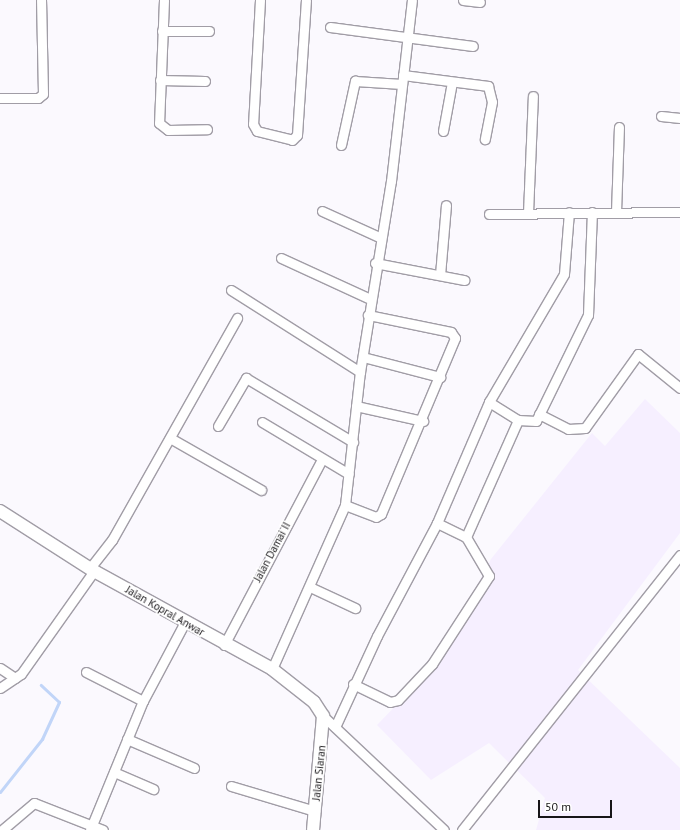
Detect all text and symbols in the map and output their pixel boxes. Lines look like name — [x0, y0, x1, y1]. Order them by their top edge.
street label: Jalan Damai II — [251, 520, 293, 584]
street label: Jalan Kopral Anwar — [123, 583, 207, 639]
street label: Jalan Siaran — [310, 745, 328, 801]
scale bar — [540, 792, 614, 818]
text: 50 m — [545, 799, 571, 814]

